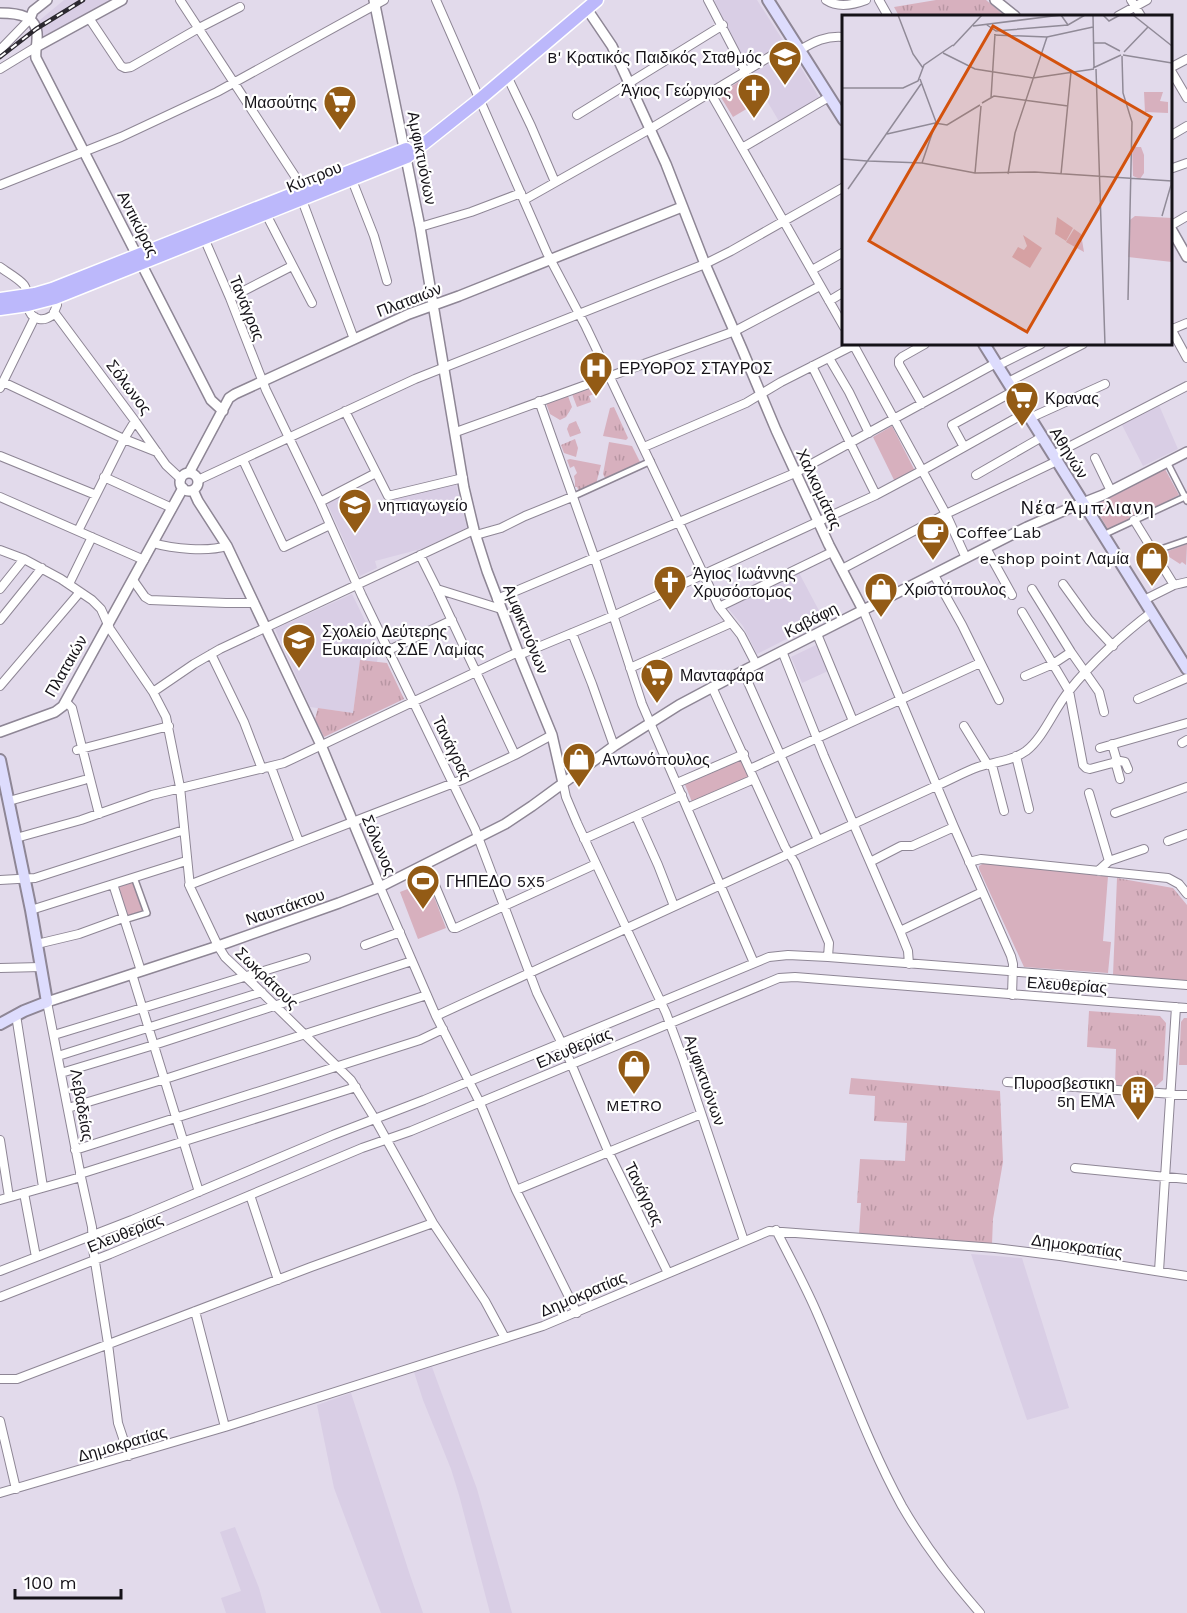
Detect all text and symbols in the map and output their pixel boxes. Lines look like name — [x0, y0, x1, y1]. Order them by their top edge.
inset map — [842, 15, 1172, 345]
school or university icon: B' Κρατικός Παιδικός Σταθμός — [767, 39, 803, 86]
place label: B' Κρατικός Παιδικός Σταθμός — [547, 48, 762, 67]
church icon: Άγιος Γεώργιος — [736, 72, 772, 119]
place label: Άγιος Γεώργιος — [621, 81, 731, 100]
supermarket icon: Μασούτης — [322, 84, 358, 131]
place label: Μασούτης — [244, 93, 317, 112]
street label: Αμφικτυόνων — [404, 110, 440, 206]
street label: Κύπρου — [284, 157, 344, 197]
street label: Αντικύρας — [113, 188, 163, 260]
street label: Τανάγρας — [225, 273, 269, 344]
street label: Πλαταιών — [374, 279, 444, 321]
hospital icon: ΕΡΥΘΡΟΣ ΣΤΑΥΡΟΣ — [578, 350, 614, 397]
street label: Σόλωνος — [102, 356, 156, 418]
place label: ΕΡΥΘΡΟΣ ΣΤΑΥΡΟΣ — [619, 359, 773, 378]
supermarket icon: Κρανας — [1004, 380, 1040, 427]
place label: Κρανας — [1045, 389, 1099, 408]
street label: Αθηνών — [1046, 424, 1092, 482]
street label: Χαλκομάτας — [792, 446, 846, 533]
school or university icon: νηπιαγωγείο — [337, 487, 373, 534]
place label: νηπιαγωγείο — [378, 496, 468, 515]
district label: Νέα Άμπλιανη — [1021, 497, 1155, 518]
cafe icon: Coffee Lab — [915, 514, 951, 561]
place label: Coffee Lab — [956, 523, 1041, 542]
shop icon: e-shop point Λαμία — [1134, 540, 1170, 587]
place label: e-shop point Λαμία — [980, 549, 1129, 568]
church icon: Άγιος Ιωάννης Χρυσόστομος — [652, 564, 688, 611]
place label: Άγιος Ιωάννης Χρυσόστομος — [693, 564, 796, 601]
shop icon: Χριστόπουλος — [863, 571, 899, 618]
place label: Χριστόπουλος — [904, 580, 1007, 599]
street label: Αμφικτυόνων — [499, 581, 553, 677]
street label: Καβάφη — [781, 598, 841, 642]
school or university icon: Σχολείο Δεύτερης Ευκαιρίας ΣΔΕ Λαμίας — [281, 622, 317, 669]
place label: Σχολείο Δεύτερης Ευκαιρίας ΣΔΕ Λαμίας — [322, 622, 485, 659]
street label: Πλαταιών — [41, 632, 91, 700]
supermarket icon: Μανταφάρα — [639, 657, 675, 704]
place label: Μανταφάρα — [680, 666, 764, 685]
street label: Τανάγρας — [428, 713, 476, 783]
shop icon: Αντωνόπουλος — [561, 741, 597, 788]
place label: Αντωνόπουλος — [602, 750, 710, 769]
street label: Σόλωνος — [358, 812, 400, 878]
sports icon: ΓΗΠΕΔΟ 5X5 — [405, 863, 441, 910]
place label: ΓΗΠΕΔΟ 5X5 — [446, 872, 545, 891]
street label: Ναυπάκτου — [243, 885, 327, 929]
street label: Σωκράτους — [232, 943, 303, 1013]
street label: Ελευθερίας — [1026, 973, 1108, 997]
street label: Ελευθερίας — [533, 1023, 615, 1072]
street label: Αμφικτυόνων — [681, 1032, 729, 1128]
shop icon: METRO — [616, 1048, 652, 1095]
street label: Λεβαδείας — [66, 1067, 98, 1143]
place label: Πυροσβεστικη 5η ΕΜΑ — [1014, 1074, 1115, 1111]
building icon: Πυροσβεστικη 5η ΕΜΑ — [1120, 1074, 1156, 1121]
place label: METRO — [606, 1096, 662, 1115]
street label: Τανάγρας — [620, 1159, 668, 1229]
street label: Ελευθερίας — [84, 1209, 166, 1257]
street label: Δημοκρατίας — [1030, 1230, 1124, 1262]
street label: Δημοκρατίας — [537, 1267, 629, 1321]
street label: Δημοκρατίας — [75, 1422, 169, 1466]
scale bar — [15, 1562, 122, 1600]
text: 100 m — [24, 1572, 77, 1593]

